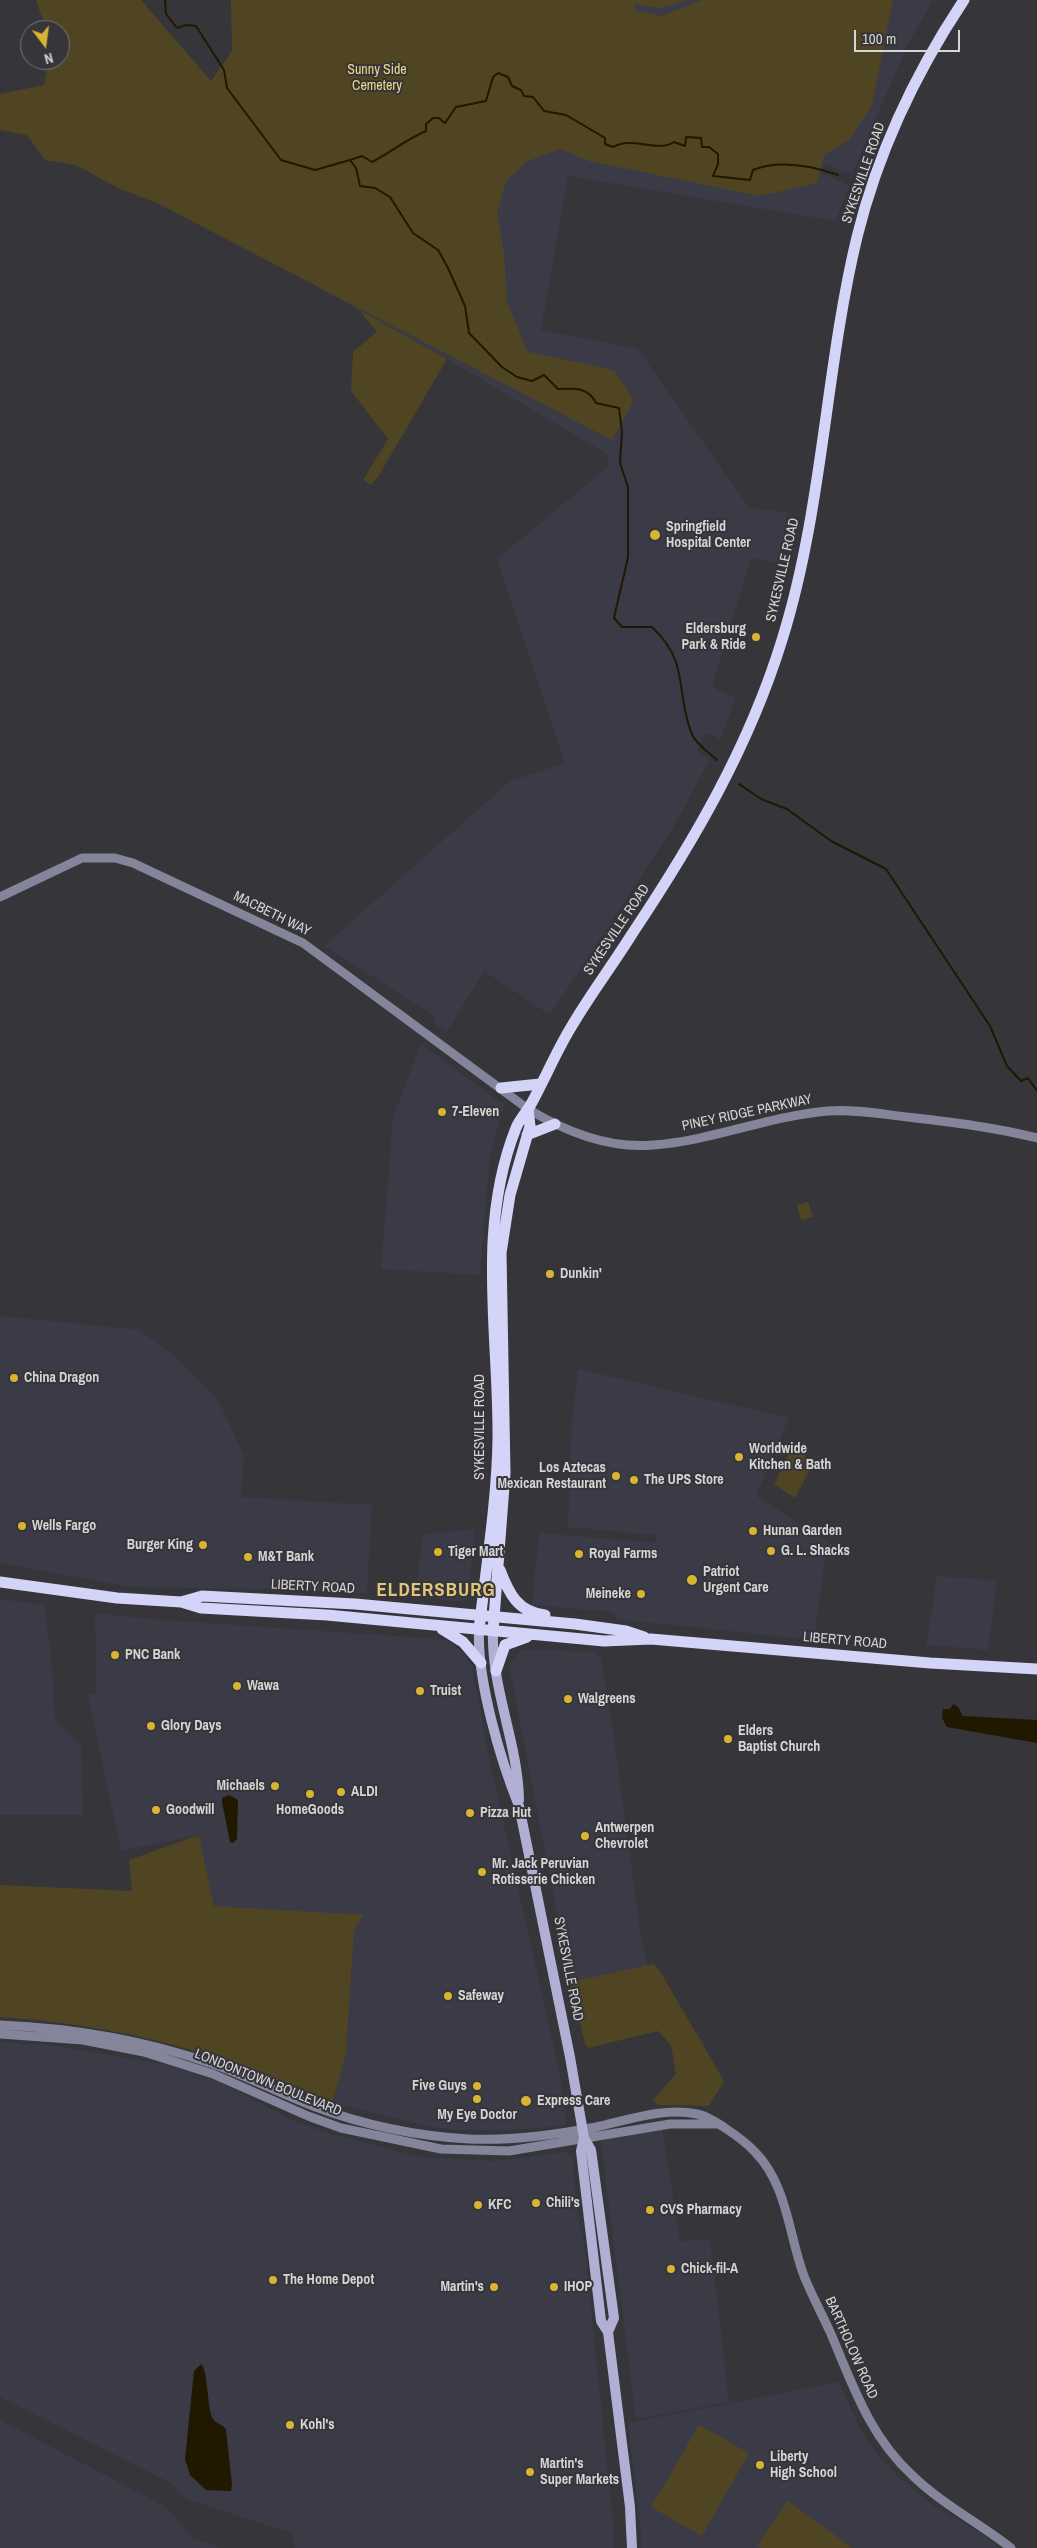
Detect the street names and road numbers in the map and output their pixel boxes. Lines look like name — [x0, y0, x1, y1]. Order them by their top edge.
street label: SYKESVILLE ROAD — [839, 120, 889, 226]
street label: SYKESVILLE ROAD — [763, 517, 803, 623]
street label: SYKESVILLE ROAD — [580, 881, 654, 979]
street label: MACBETH WAY — [230, 888, 314, 940]
street label: PINEY RIDGE PARKWAY — [680, 1091, 814, 1135]
street label: SYKESVILLE ROAD — [472, 1374, 488, 1480]
street label: LIBERTY ROAD — [271, 1576, 355, 1598]
street label: LIBERTY ROAD — [802, 1629, 888, 1653]
street label: SYKESVILLE ROAD — [550, 1915, 586, 2023]
street label: LONDONTOWN BOULEVARD — [192, 2046, 344, 2120]
street label: BARTHOLOW ROAD — [821, 2294, 881, 2402]

